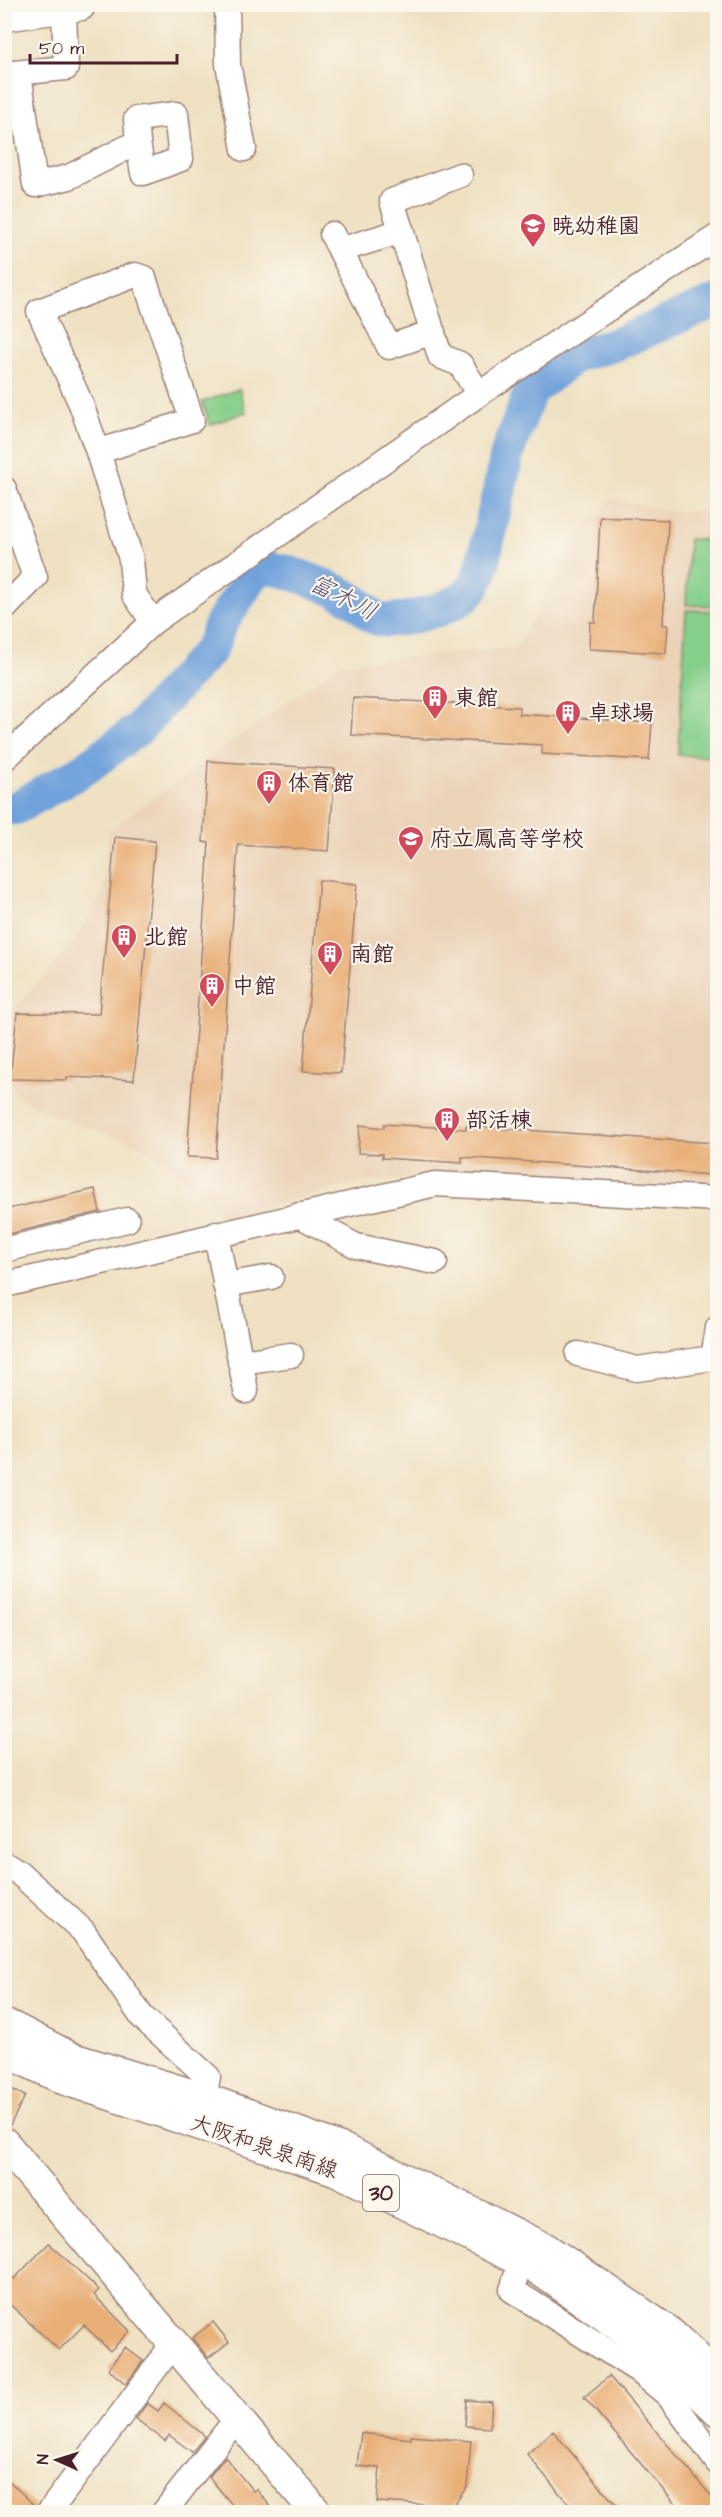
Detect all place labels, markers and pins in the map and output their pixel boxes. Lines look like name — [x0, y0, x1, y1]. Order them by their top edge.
school or university icon: 暁幼稚園 — [518, 211, 548, 249]
place label: 暁幼稚園 — [552, 211, 640, 242]
building icon: 東館 — [420, 683, 450, 721]
place label: 東館 — [454, 683, 498, 714]
building icon: 卓球場 — [553, 698, 583, 736]
place label: 卓球場 — [588, 698, 654, 729]
building icon: 体育館 — [254, 768, 284, 806]
place label: 体育館 — [288, 768, 354, 799]
school or university icon: 府立鳳高等学校 — [396, 824, 426, 862]
place label: 府立鳳高等学校 — [430, 824, 584, 855]
building icon: 北館 — [109, 922, 139, 960]
place label: 北館 — [144, 922, 188, 953]
building icon: 南館 — [315, 939, 345, 977]
place label: 南館 — [350, 939, 394, 970]
building icon: 中館 — [197, 971, 227, 1009]
place label: 中館 — [232, 971, 276, 1002]
building icon: 部活棟 — [432, 1105, 462, 1143]
place label: 部活棟 — [466, 1105, 532, 1136]

